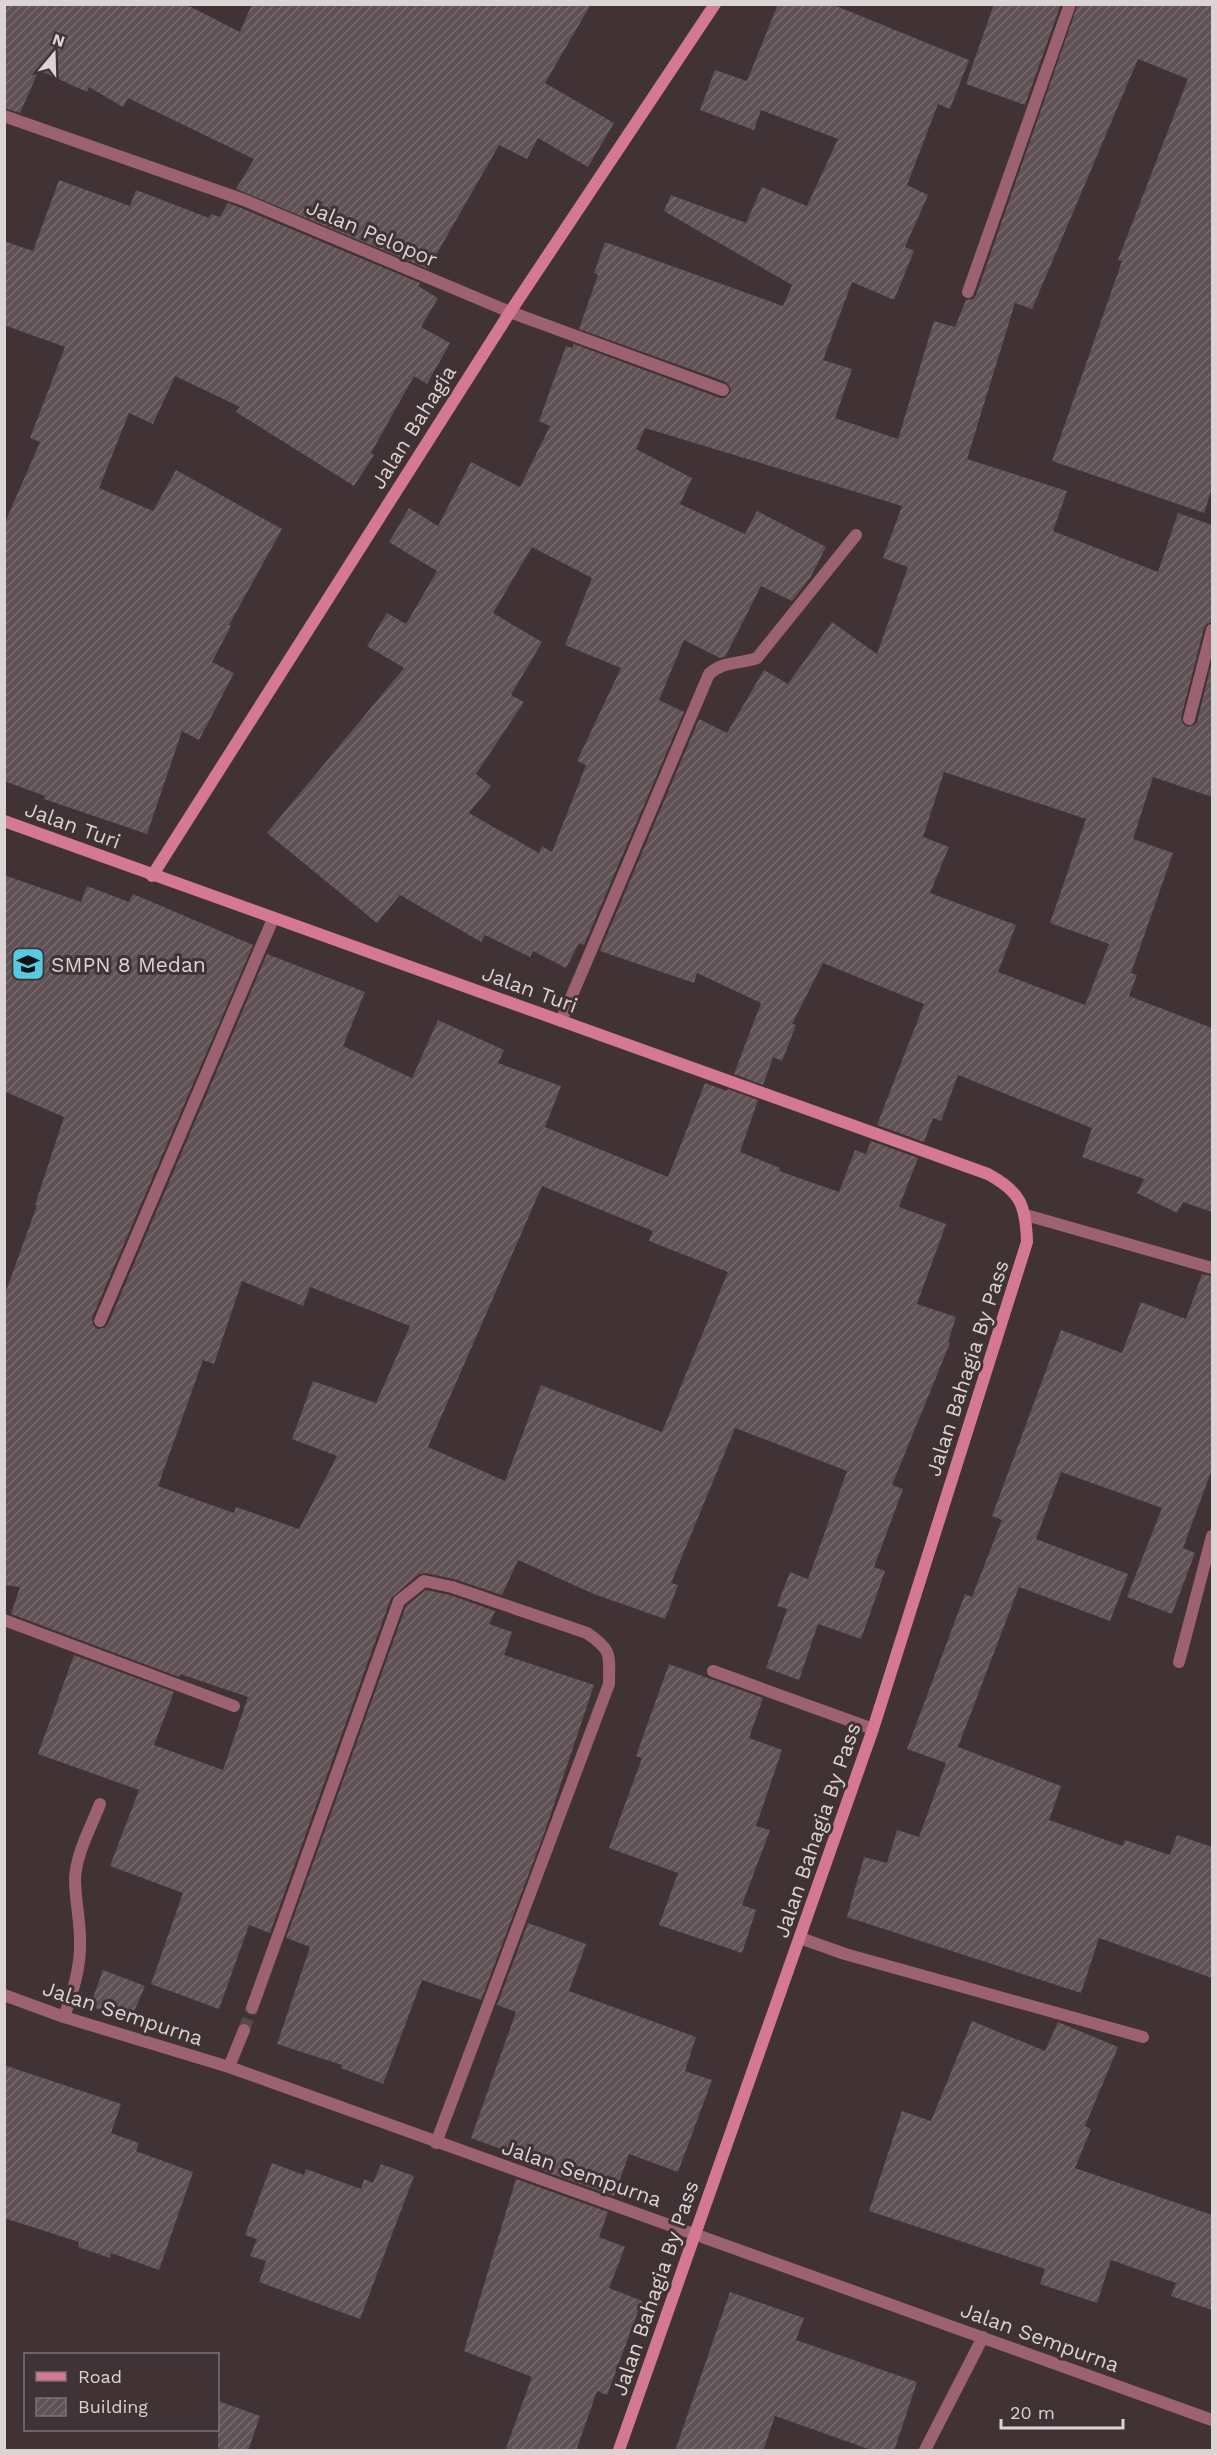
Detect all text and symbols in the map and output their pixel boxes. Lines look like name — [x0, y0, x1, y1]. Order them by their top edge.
north arrow — [24, 24, 84, 84]
text: N — [50, 29, 67, 51]
street label: Jalan Pelopor — [303, 194, 442, 272]
street label: Jalan Bahagia — [365, 360, 461, 493]
street label: Jalan Turi — [22, 796, 124, 854]
school or university icon: SMPN 8 Medan — [10, 946, 46, 982]
place label: SMPN 8 Medan — [51, 952, 206, 977]
street label: Jalan Turi — [479, 960, 581, 1018]
street label: Jalan Bahagia By Pass — [920, 1257, 1014, 1479]
street label: Jalan Bahagia By Pass — [768, 1719, 866, 1941]
street label: Jalan Sempurna — [40, 1975, 206, 2051]
street label: Jalan Sempurna — [499, 2134, 665, 2212]
street label: Jalan Bahagia By Pass — [606, 2177, 704, 2399]
street label: Jalan Sempurna — [957, 2297, 1123, 2377]
legend — [24, 2353, 219, 2431]
text: Road — [78, 2366, 122, 2387]
scale bar — [1001, 2392, 1122, 2430]
text: Building — [78, 2396, 148, 2417]
text: 20 m — [1010, 2402, 1055, 2423]

